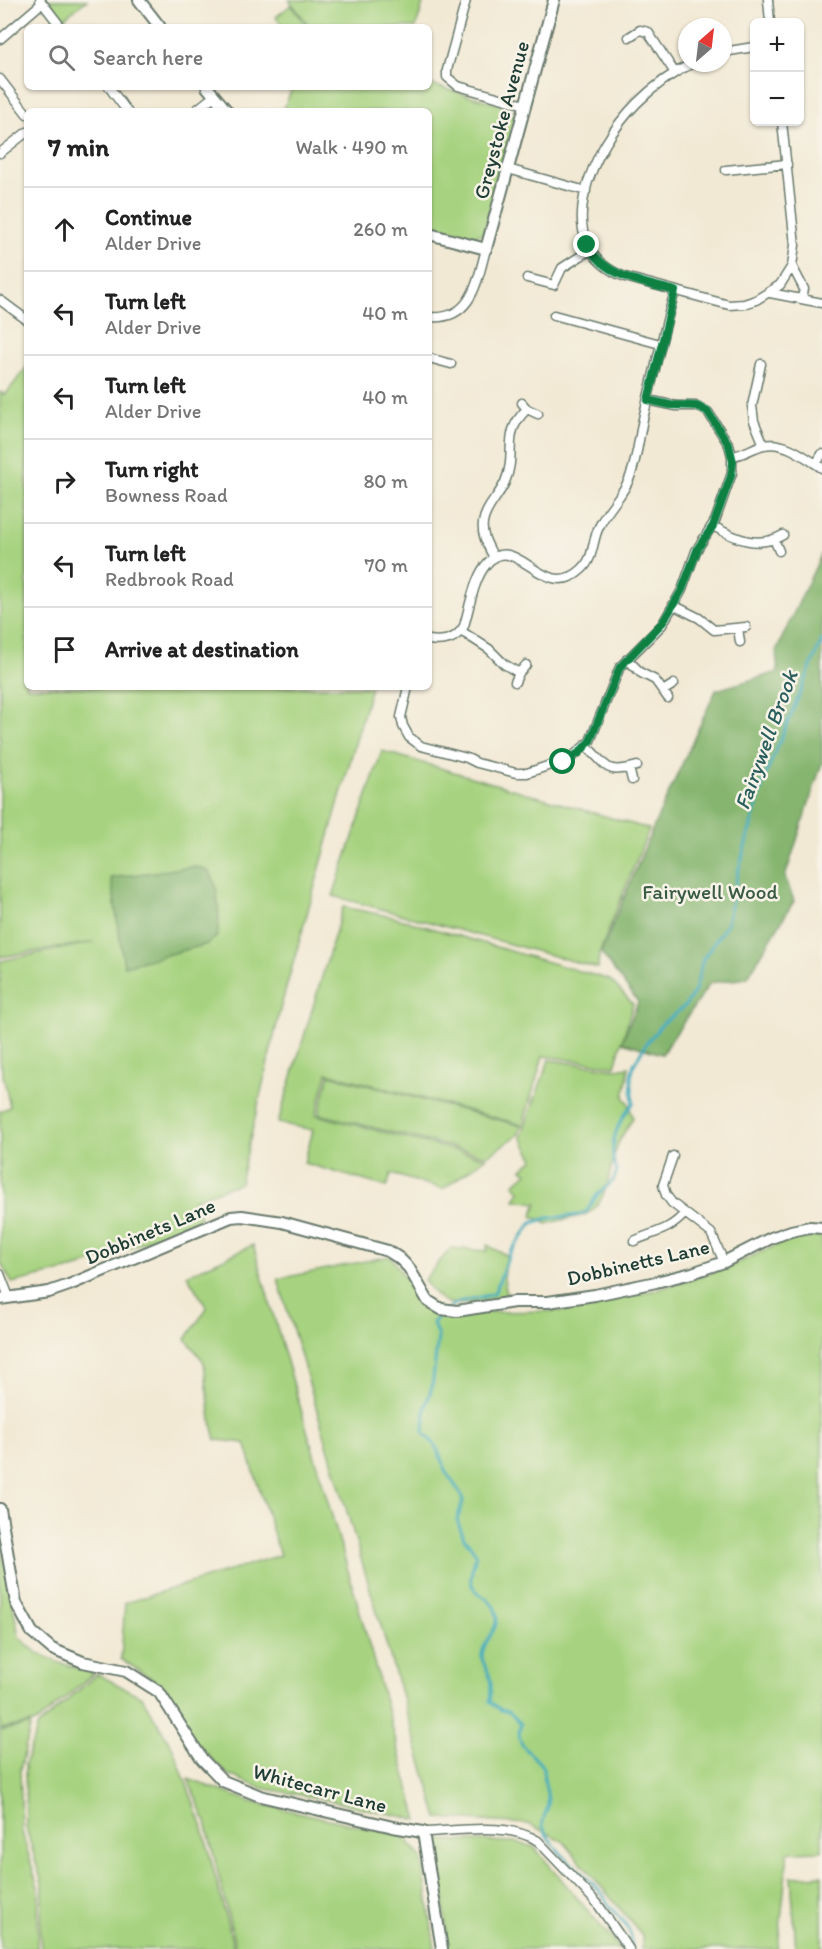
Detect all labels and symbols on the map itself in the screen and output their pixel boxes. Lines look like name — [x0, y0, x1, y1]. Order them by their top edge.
north arrow — [678, 18, 732, 72]
street label: Greystoke Avenue — [468, 38, 534, 202]
route end — [573, 231, 599, 257]
water label: Fairywell Brook — [728, 665, 804, 813]
route start — [549, 748, 575, 774]
park label: Fairywell Wood — [642, 879, 778, 904]
street label: Dobbinets Lane — [81, 1192, 219, 1270]
street label: Dobbinetts Lane — [564, 1233, 712, 1291]
street label: Whitecarr Lane — [250, 1758, 390, 1818]

